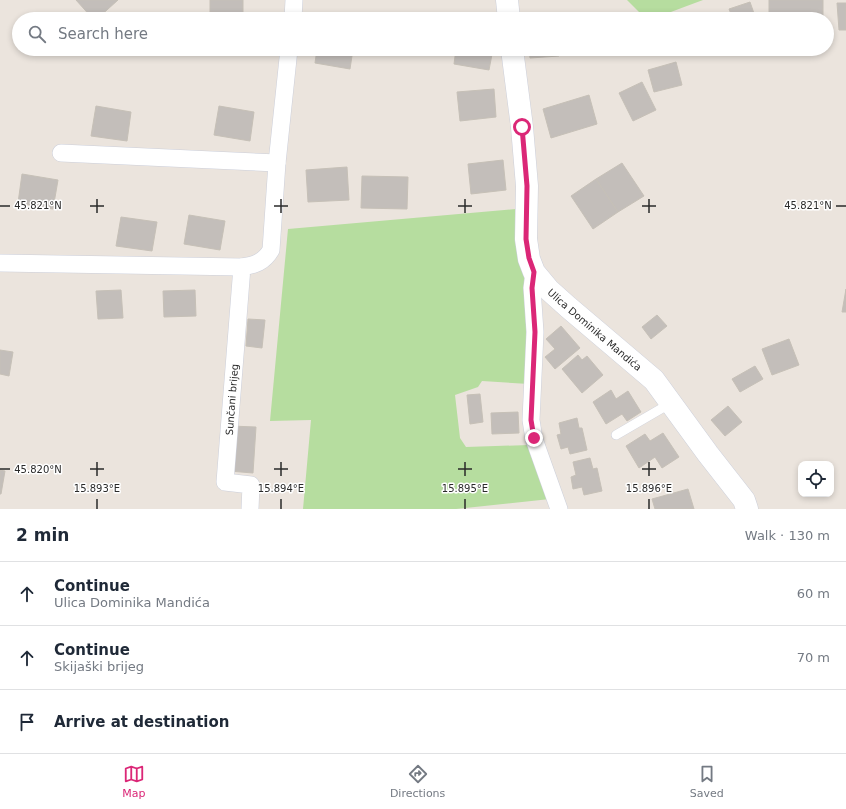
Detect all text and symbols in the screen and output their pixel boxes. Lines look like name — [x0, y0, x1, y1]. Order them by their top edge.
search box — [12, 12, 834, 56]
icon: search — [26, 23, 48, 45]
text: Search here — [58, 25, 148, 43]
route start — [513, 118, 531, 136]
text: 45.821°N — [14, 200, 62, 211]
text: 45.821°N — [784, 200, 832, 211]
street label: Ulica Dominika Mandića — [545, 287, 644, 373]
street label: Sunčani brijeg — [224, 363, 240, 436]
route end — [525, 429, 543, 447]
map controls — [798, 461, 834, 497]
button: locate — [798, 461, 834, 497]
text: 45.820°N — [14, 464, 62, 475]
text: 15.893°E — [74, 483, 120, 494]
text: 15.894°E — [258, 483, 304, 494]
text: 15.895°E — [442, 483, 488, 494]
text: 15.896°E — [626, 483, 672, 494]
text: 2 min — [16, 525, 69, 545]
text: Walk · 130 m — [745, 528, 830, 543]
text: Continue — [54, 577, 130, 595]
icon: ahead — [16, 583, 38, 605]
text: 60 m — [797, 586, 830, 601]
text: Ulica Dominika Mandića — [54, 595, 210, 610]
text: Continue — [54, 641, 130, 659]
icon: ahead — [16, 647, 38, 669]
text: 70 m — [797, 650, 830, 665]
text: Skijaški brijeg — [54, 659, 144, 674]
icon: arrive — [16, 711, 38, 733]
text: Arrive at destination — [54, 713, 229, 731]
tab: Map — [122, 763, 145, 800]
tab: Directions — [390, 763, 445, 800]
tab: Saved — [690, 763, 724, 800]

